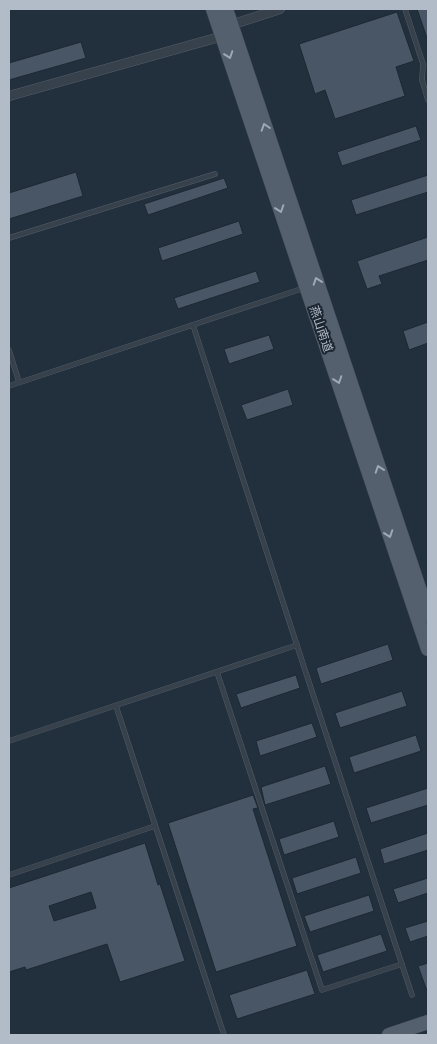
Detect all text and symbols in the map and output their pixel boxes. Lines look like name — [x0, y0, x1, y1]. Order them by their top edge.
one-way arrow — [223, 50, 233, 59]
one-way arrow — [261, 124, 271, 132]
one-way arrow — [275, 204, 285, 213]
one-way arrow — [312, 278, 322, 286]
street label: 燕山南道 — [307, 304, 336, 354]
one-way arrow — [332, 375, 342, 383]
one-way arrow — [375, 465, 385, 473]
one-way arrow — [384, 529, 394, 537]

